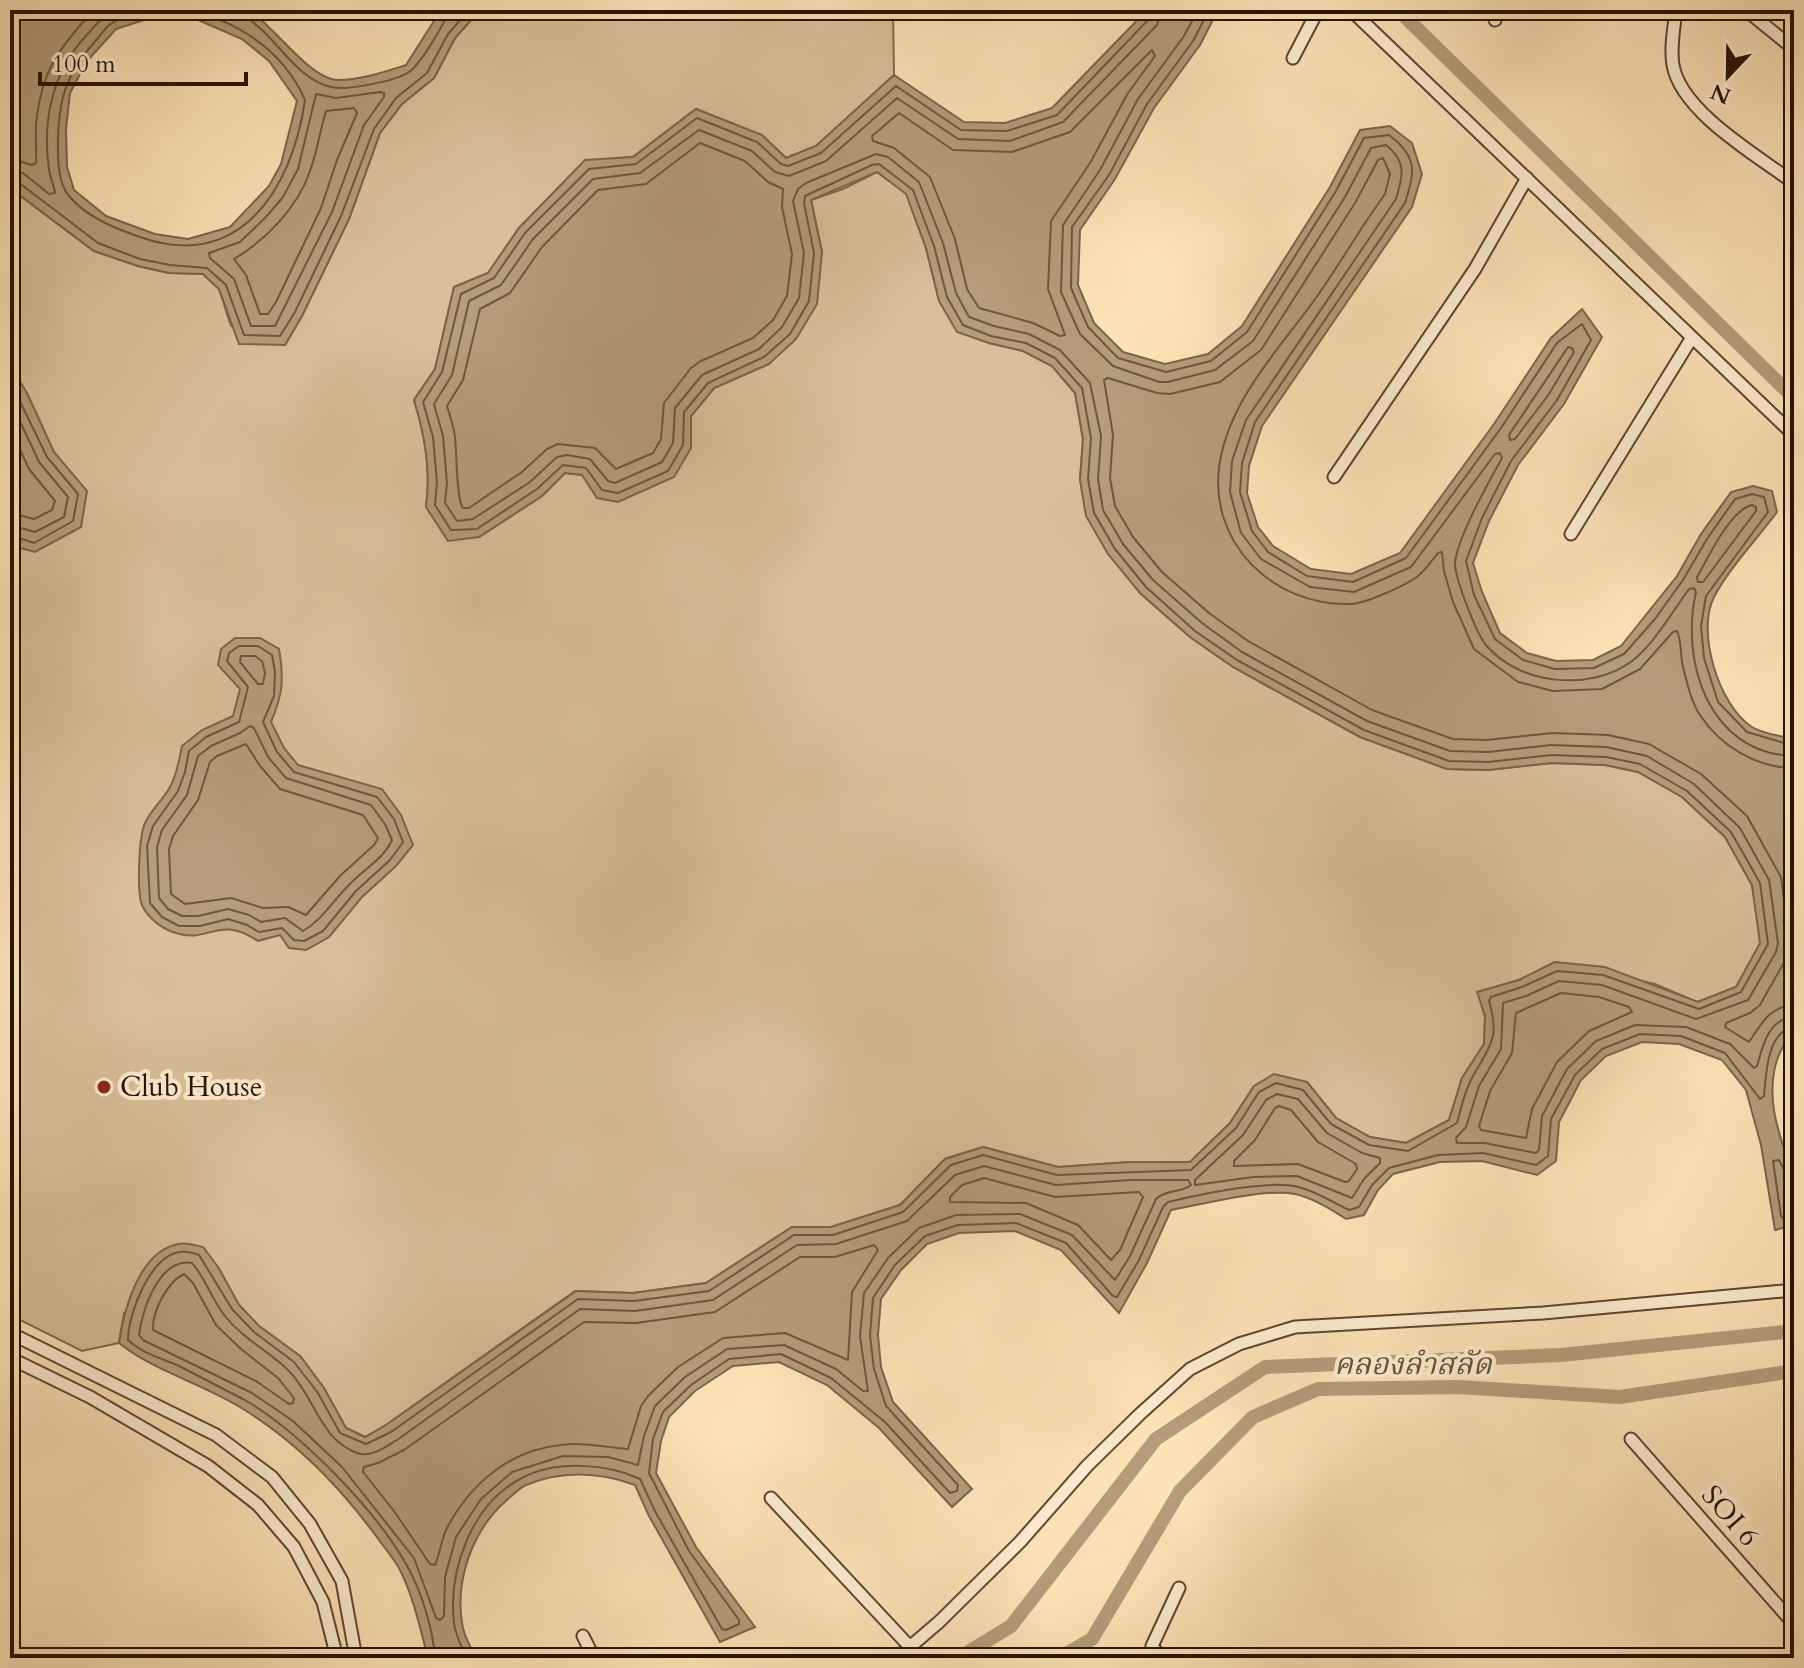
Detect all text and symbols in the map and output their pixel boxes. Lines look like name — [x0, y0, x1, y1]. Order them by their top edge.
scale bar — [40, 36, 246, 86]
north arrow — [1688, 36, 1768, 116]
text: 100 m — [52, 48, 116, 81]
text: N — [1706, 76, 1735, 111]
place label: Club House — [120, 1068, 262, 1106]
marker: Club House — [95, 1078, 113, 1096]
water label: คลองลำสลัด — [1334, 1344, 1493, 1385]
street label: SOI 6 — [1693, 1477, 1767, 1555]

